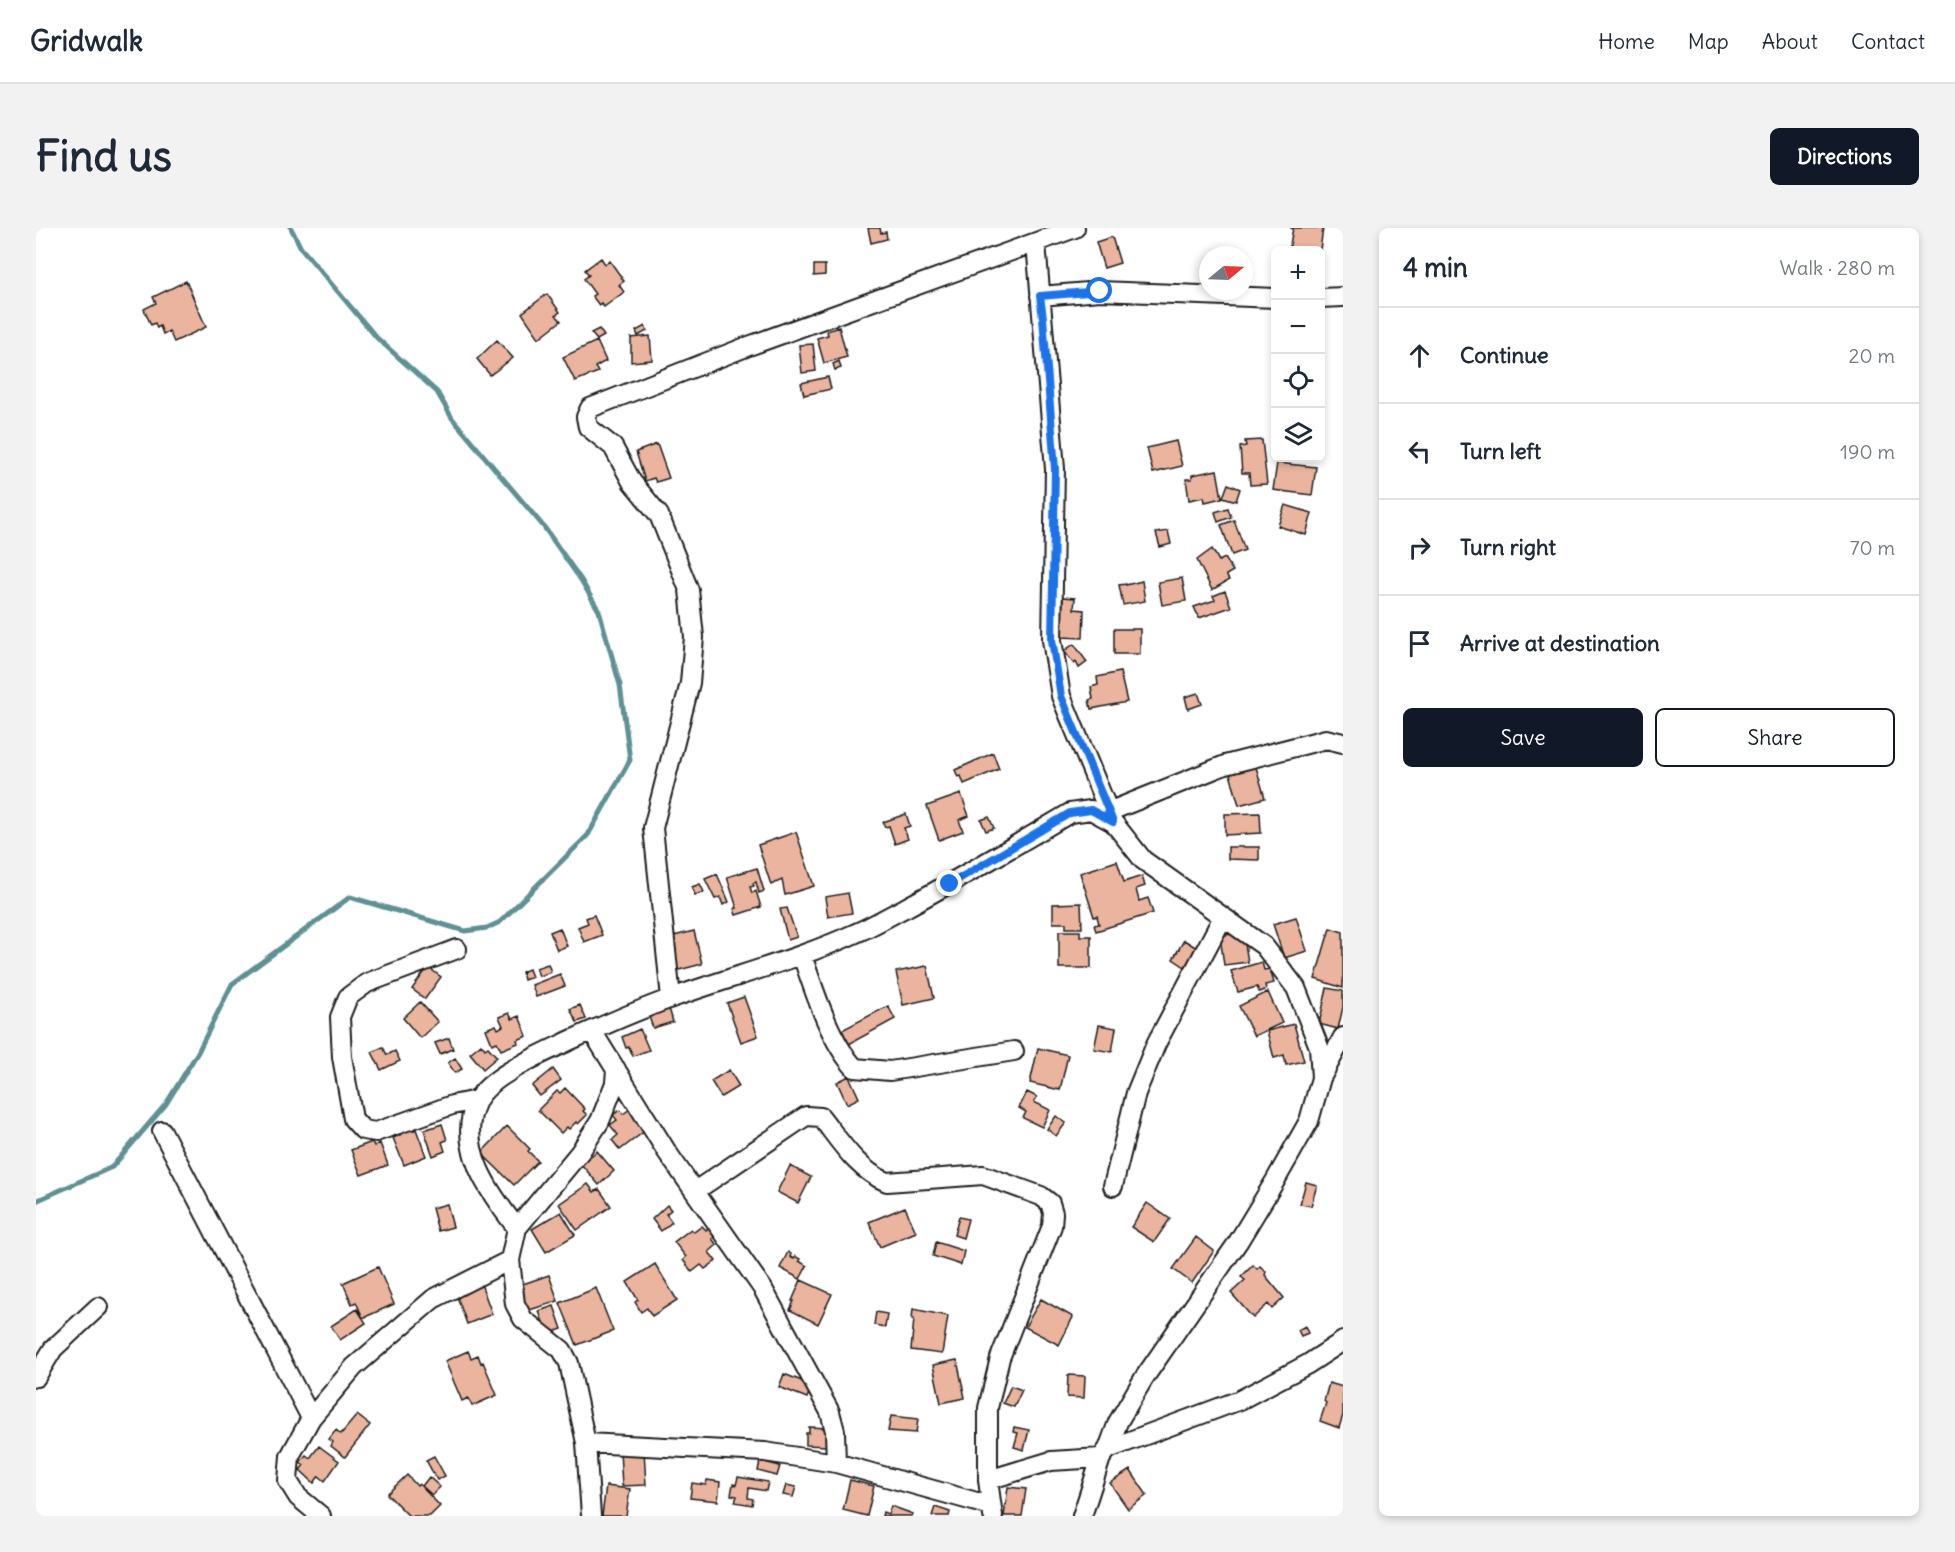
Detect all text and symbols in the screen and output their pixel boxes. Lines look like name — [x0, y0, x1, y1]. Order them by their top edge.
text: Gridwalk — [30, 23, 143, 59]
text: Home — [1598, 28, 1655, 55]
text: Map — [1688, 28, 1729, 55]
text: About — [1762, 28, 1818, 55]
text: Contact — [1851, 28, 1925, 55]
button: Directions — [1770, 128, 1919, 185]
text: Find us — [36, 130, 172, 182]
north arrow — [1199, 246, 1253, 300]
map controls — [1271, 246, 1325, 462]
button: + — [1271, 246, 1325, 300]
text: 4 min — [1403, 251, 1468, 284]
text: Walk · 280 m — [1779, 255, 1895, 280]
route start — [1086, 277, 1112, 303]
button: − — [1271, 300, 1325, 354]
icon: ahead — [1403, 339, 1436, 372]
text: Continue — [1460, 341, 1549, 369]
text: 20 m — [1849, 343, 1895, 368]
button: locate — [1271, 354, 1325, 408]
button: layers — [1271, 408, 1325, 462]
icon: left — [1403, 435, 1436, 468]
text: Turn left — [1460, 437, 1541, 465]
text: 190 m — [1840, 439, 1895, 464]
icon: right — [1403, 531, 1436, 564]
text: Turn right — [1460, 533, 1556, 561]
text: 70 m — [1850, 535, 1895, 560]
icon: arrive — [1403, 627, 1436, 660]
text: Arrive at destination — [1460, 629, 1660, 657]
button: Save — [1403, 708, 1643, 767]
button: Share — [1655, 708, 1895, 767]
route end — [936, 870, 962, 896]

